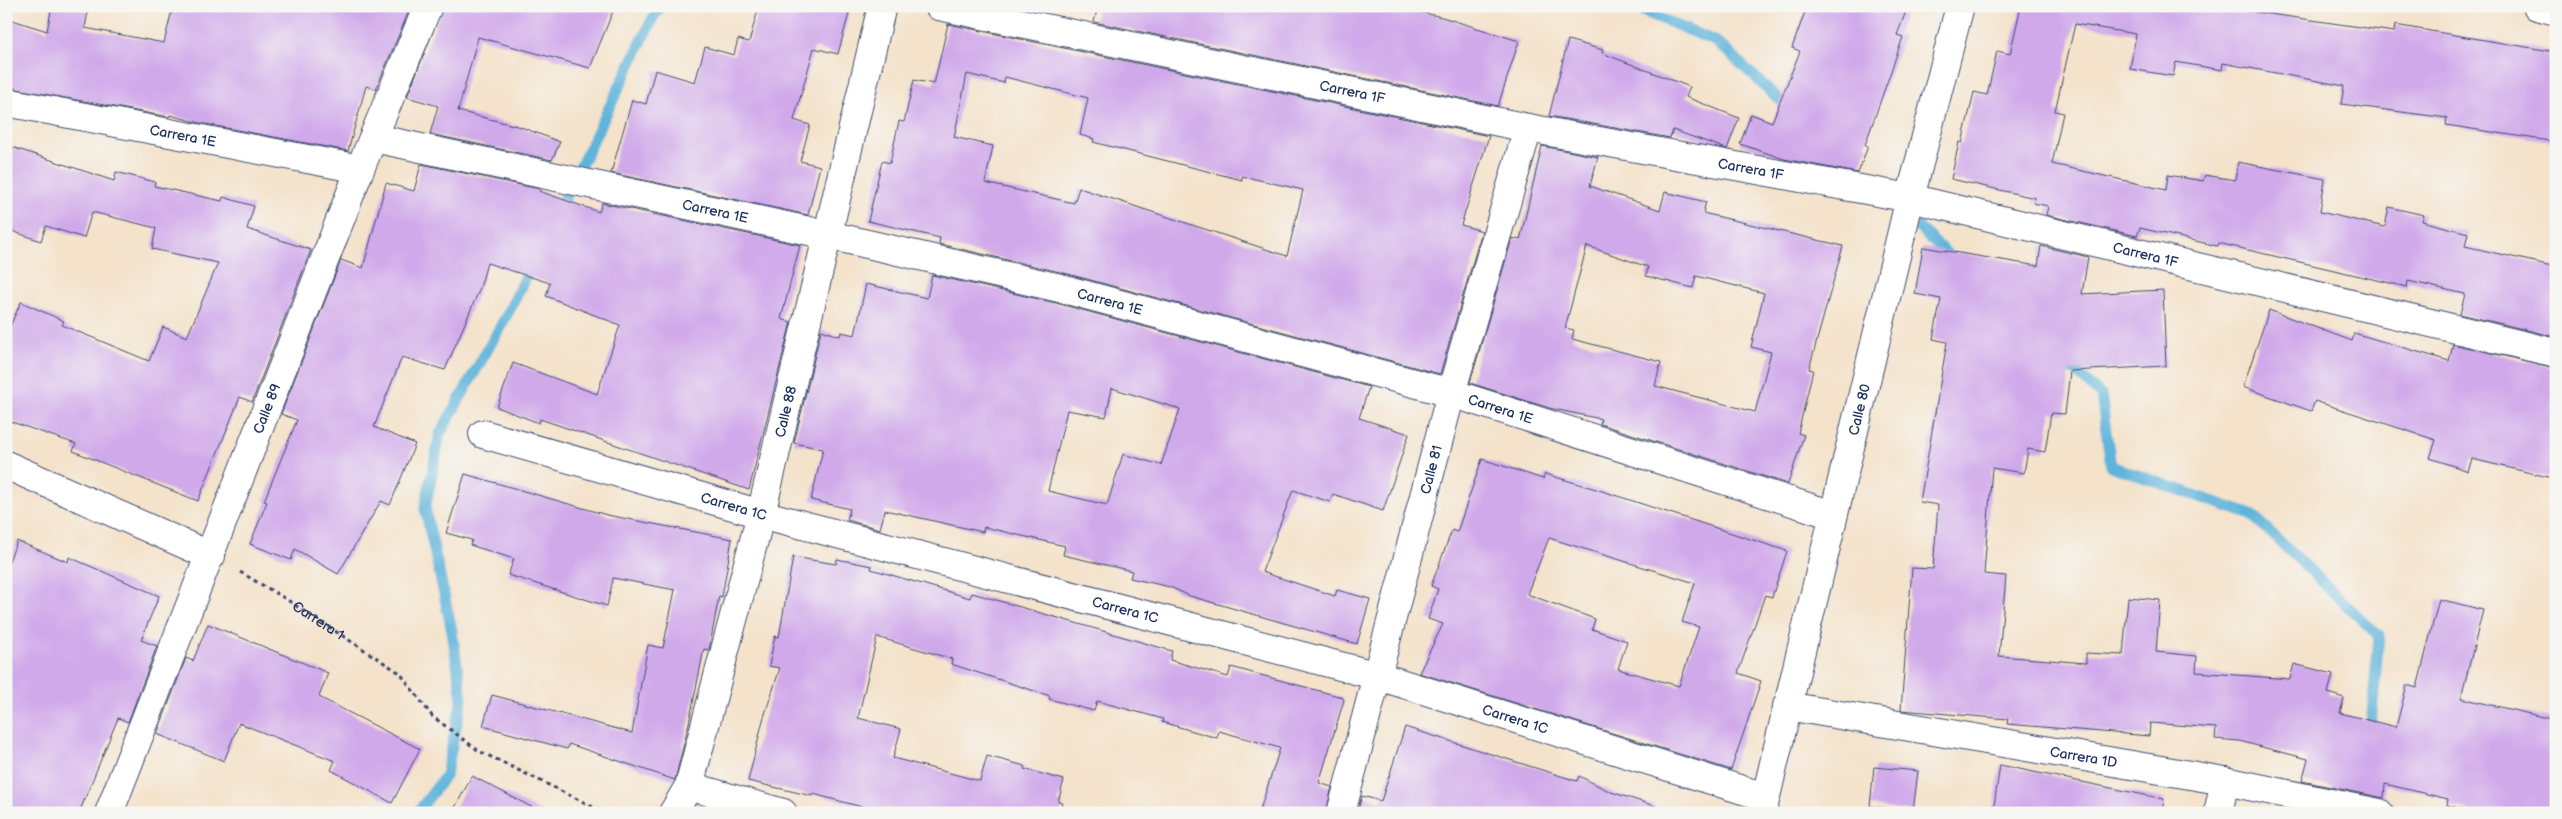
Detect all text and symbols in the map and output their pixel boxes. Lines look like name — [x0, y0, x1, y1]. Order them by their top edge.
street label: Carrera 1F — [1318, 77, 1387, 107]
street label: Carrera 1E — [148, 121, 217, 150]
street label: Carrera 1F — [1717, 154, 1786, 183]
street label: Carrera 1E — [681, 196, 750, 226]
street label: Carrera 1F — [2111, 238, 2180, 271]
street label: Carrera 1E — [1075, 285, 1145, 318]
street label: Calle 89 — [249, 381, 284, 436]
street label: Calle 80 — [1845, 382, 1874, 437]
street label: Calle 88 — [771, 384, 800, 439]
street label: Carrera 1E — [1466, 390, 1535, 427]
street label: Calle 81 — [1416, 443, 1445, 496]
street label: Carrera 1C — [699, 489, 769, 524]
street label: Carrera 1C — [1090, 593, 1160, 627]
street label: Carrera 1 — [289, 597, 347, 643]
street label: Carrera 1C — [1480, 701, 1550, 737]
street label: Carrera 1D — [2049, 743, 2119, 771]

